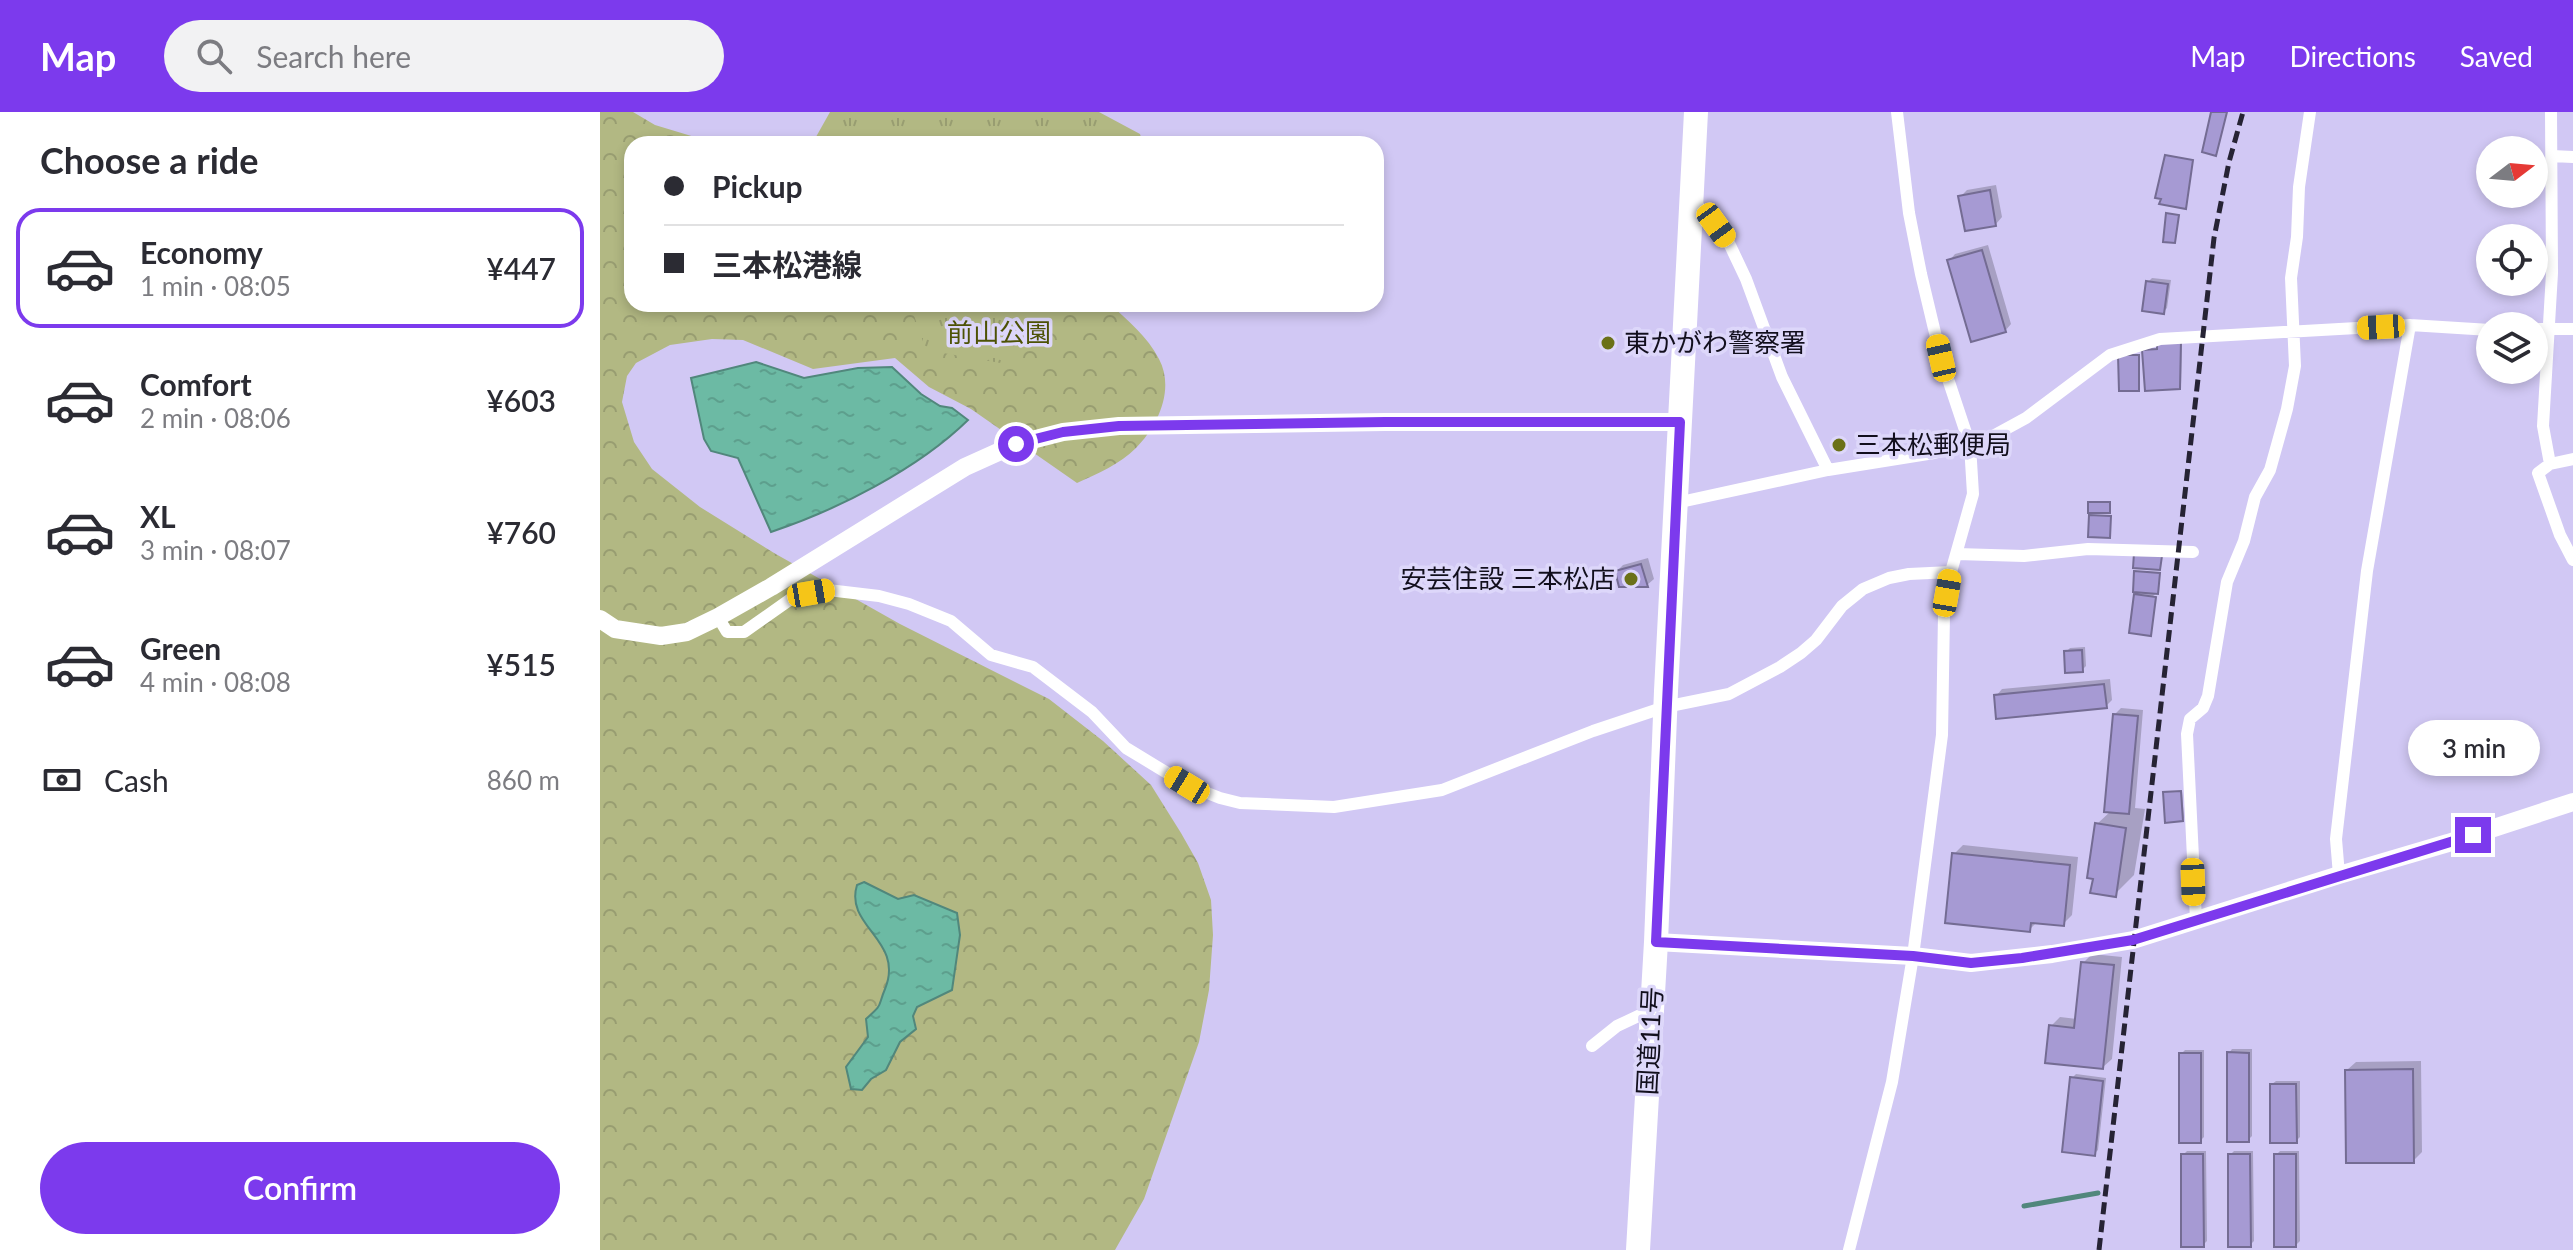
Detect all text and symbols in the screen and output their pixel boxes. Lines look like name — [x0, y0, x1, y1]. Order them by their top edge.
search box — [164, 20, 724, 92]
text: Map — [40, 33, 116, 79]
icon: search — [192, 34, 236, 78]
text: Search here — [256, 38, 411, 74]
text: Map — [2190, 39, 2245, 73]
text: Directions — [2289, 39, 2416, 73]
text: Saved — [2460, 39, 2533, 73]
north arrow — [2476, 136, 2548, 208]
map controls — [2476, 136, 2548, 384]
text: Choose a ride — [40, 138, 259, 182]
text: Pickup — [712, 168, 803, 204]
car — [1692, 199, 1740, 251]
button: locate — [2476, 224, 2548, 296]
icon: car — [44, 232, 116, 304]
text: Economy — [140, 234, 263, 270]
text: 三本松港線 — [712, 246, 862, 282]
text: ¥447 — [486, 250, 556, 286]
text: 1 min · 08:05 — [140, 270, 291, 302]
button: layers — [2476, 312, 2548, 384]
car — [2356, 314, 2406, 340]
park label: 前山公園 — [947, 316, 1051, 348]
place label: 東かがわ警察署 — [1624, 326, 1806, 358]
car — [1924, 332, 1958, 384]
marker: 東かがわ警察署 — [1599, 334, 1617, 352]
icon: car — [44, 364, 116, 436]
text: Comfort — [140, 366, 252, 402]
text: ¥603 — [486, 382, 556, 418]
text: 2 min · 08:06 — [140, 402, 291, 434]
route start — [998, 426, 1034, 462]
place label: 三本松郵便局 — [1855, 428, 2011, 460]
marker: 三本松郵便局 — [1830, 436, 1848, 454]
icon: car — [44, 496, 116, 568]
text: XL — [140, 498, 176, 534]
text: ¥760 — [486, 514, 556, 550]
text: 3 min · 08:07 — [140, 534, 291, 566]
place label: 安芸住設 三本松店 — [1400, 562, 1615, 594]
car — [1931, 567, 1963, 619]
marker: 安芸住設 三本松店 — [1622, 570, 1640, 588]
car — [785, 577, 837, 609]
icon: car — [44, 628, 116, 700]
text: Green — [140, 630, 221, 666]
text: ¥515 — [486, 646, 556, 682]
text: 4 min · 08:08 — [140, 666, 291, 698]
callout: 3 min — [2407, 719, 2539, 775]
text: 3 min — [2442, 732, 2506, 764]
icon: cash — [40, 758, 84, 802]
text: Cash — [104, 762, 169, 798]
car — [1160, 762, 1214, 808]
text: 860 m — [487, 764, 560, 796]
route end — [2455, 817, 2491, 853]
car — [2180, 858, 2206, 906]
street label: 国道11号 — [1630, 986, 1668, 1096]
button: Confirm — [40, 1142, 560, 1234]

